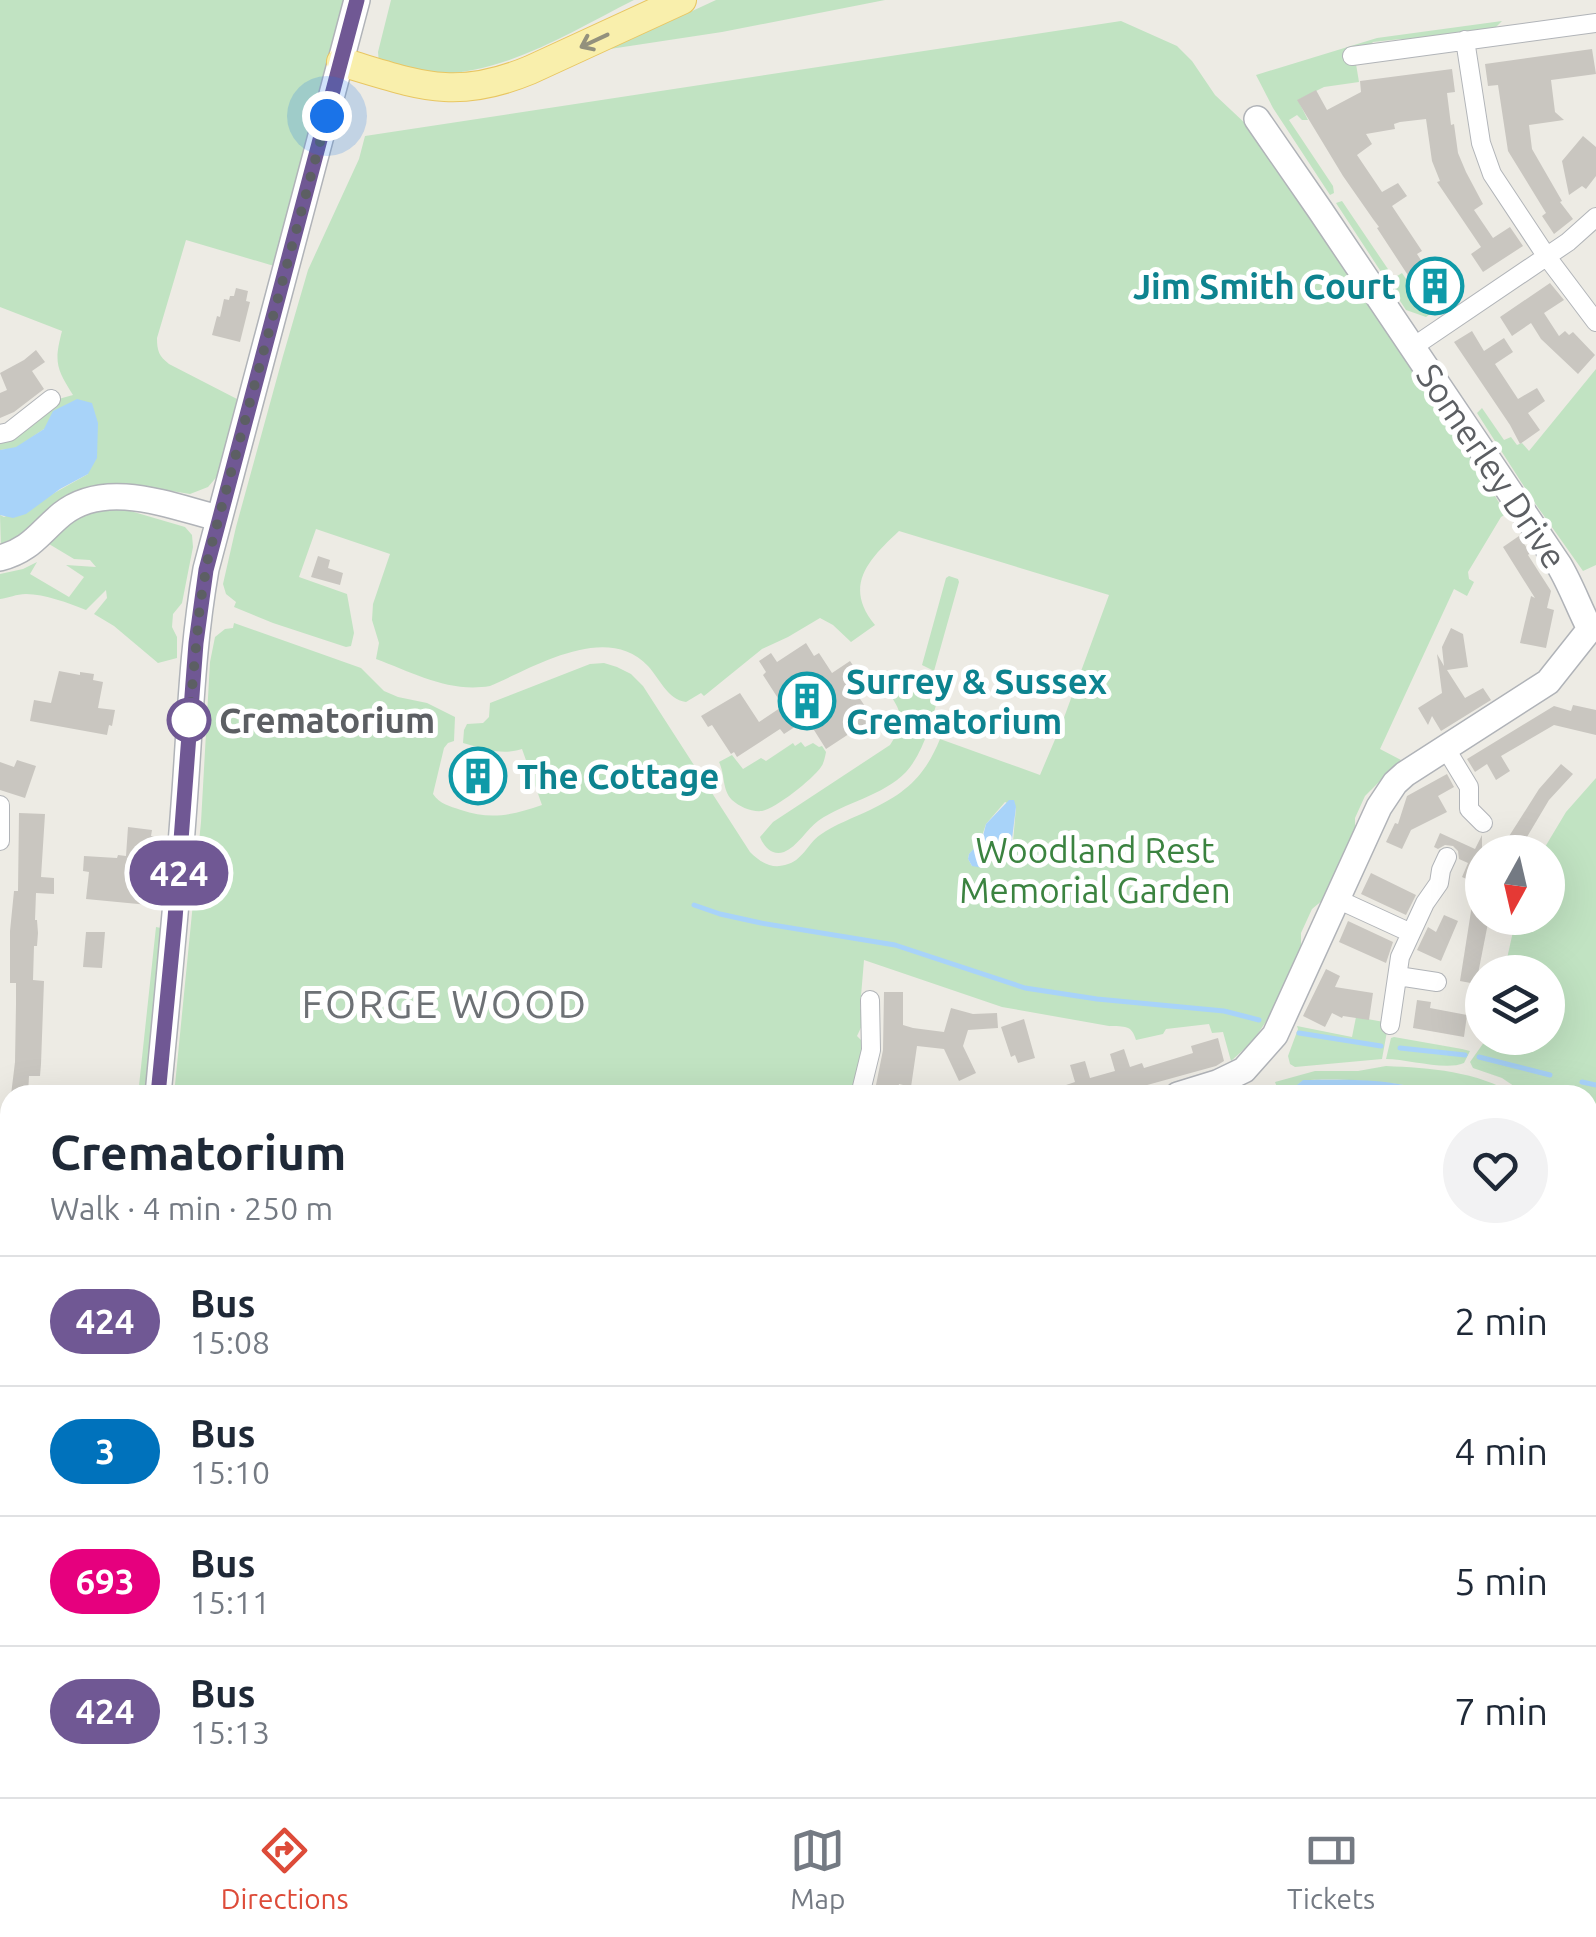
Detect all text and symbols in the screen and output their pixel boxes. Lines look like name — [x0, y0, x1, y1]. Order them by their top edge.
one-way arrow — [579, 33, 610, 51]
your location — [302, 91, 352, 141]
building icon: Jim Smith Court — [1405, 256, 1465, 316]
place label: Jim Smith Court — [1133, 266, 1396, 306]
street label: Somerley Drive — [1409, 356, 1575, 576]
place label: Surrey & Sussex Crematorium — [846, 661, 1107, 741]
building icon: Surrey & Sussex Crematorium — [777, 671, 837, 731]
marker: Crematorium — [168, 699, 210, 741]
place label: Crematorium — [219, 700, 435, 740]
building icon: The Cottage — [448, 746, 508, 806]
place label: The Cottage — [517, 756, 719, 796]
park label: Woodland Rest Memorial Garden — [959, 830, 1231, 910]
north arrow — [1465, 835, 1565, 935]
map controls — [1465, 835, 1565, 1055]
line badge: 424 — [121, 840, 236, 906]
text: 424 — [149, 853, 209, 893]
button: layers — [1465, 955, 1565, 1055]
district label: FORGE WOOD — [301, 981, 589, 1026]
button: heart — [1443, 1118, 1548, 1223]
text: Crematorium — [50, 1125, 347, 1179]
text: Walk · 4 min · 250 m — [50, 1190, 333, 1226]
text: Bus — [190, 1282, 255, 1324]
text: 2 min — [1454, 1300, 1548, 1342]
text: 424 — [75, 1301, 135, 1341]
text: 15:08 — [190, 1324, 270, 1360]
text: Bus — [190, 1412, 255, 1454]
text: 4 min — [1454, 1430, 1548, 1472]
text: 3 — [95, 1431, 115, 1471]
text: 15:10 — [190, 1454, 270, 1490]
text: Bus — [190, 1542, 255, 1584]
text: 5 min — [1454, 1560, 1548, 1602]
text: 693 — [75, 1561, 135, 1601]
text: 15:11 — [190, 1584, 270, 1620]
text: Bus — [190, 1672, 255, 1714]
text: 7 min — [1454, 1690, 1548, 1732]
text: 424 — [75, 1691, 135, 1731]
text: 15:13 — [190, 1714, 270, 1750]
tab: Directions — [221, 1823, 349, 1914]
tab: Map — [790, 1823, 845, 1914]
tab: Tickets — [1287, 1823, 1375, 1914]

